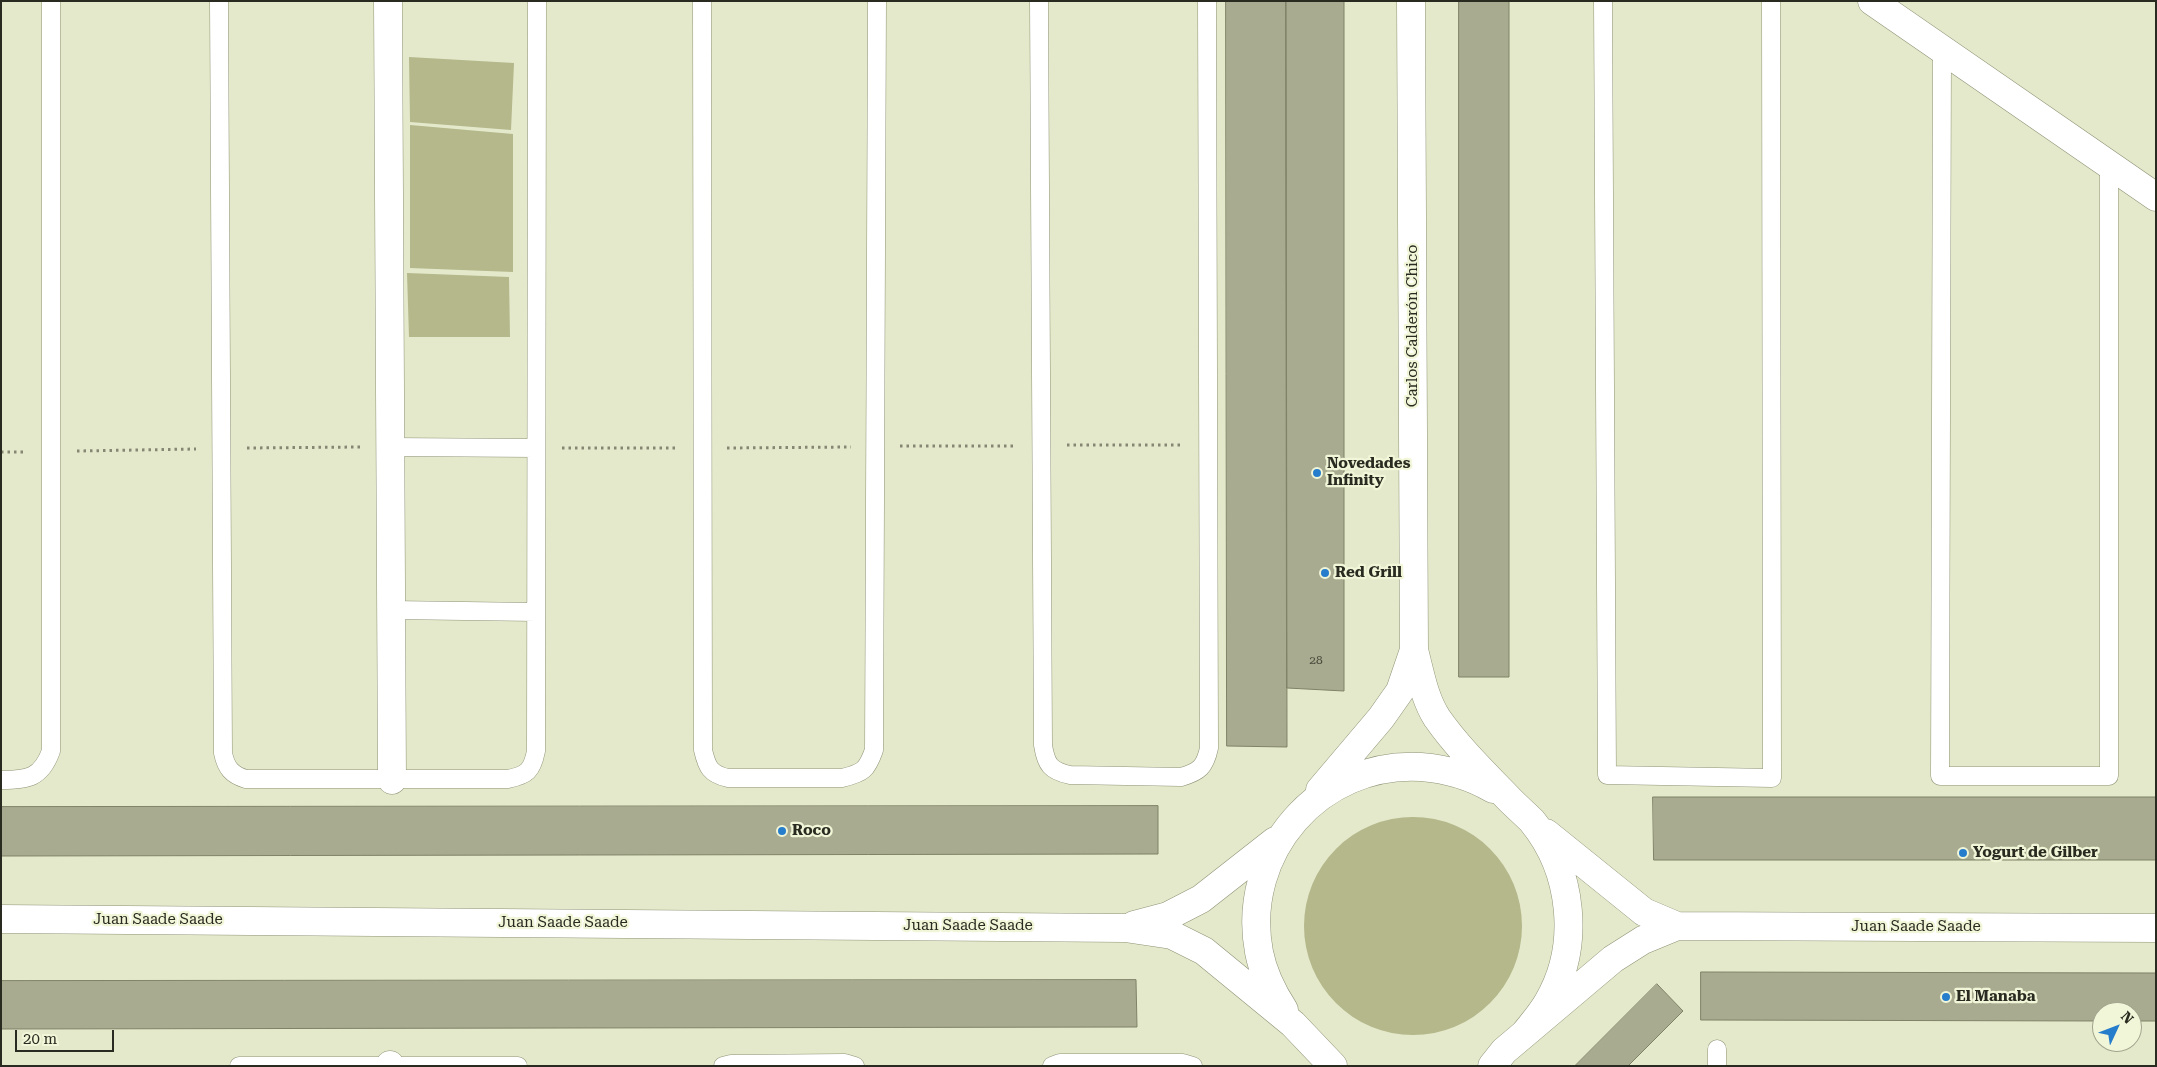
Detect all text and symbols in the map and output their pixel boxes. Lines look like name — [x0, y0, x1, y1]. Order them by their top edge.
street label: Carlos Calderón Chico — [1404, 245, 1422, 407]
place label: Novedades Infinity — [1327, 455, 1410, 490]
marker: Novedades Infinity — [1311, 467, 1323, 479]
place label: Red Grill — [1335, 564, 1402, 582]
marker: Red Grill — [1319, 567, 1331, 579]
house number: 28 — [1309, 653, 1323, 667]
place label: Roco — [792, 822, 831, 840]
marker: Roco — [776, 825, 788, 837]
place label: Yogurt de Gilber — [1973, 844, 2098, 862]
marker: Yogurt de Gilber — [1957, 847, 1969, 859]
street label: Juan Saade Saade — [93, 911, 223, 929]
street label: Juan Saade Saade — [498, 914, 628, 932]
street label: Juan Saade Saade — [903, 917, 1033, 935]
street label: Juan Saade Saade — [1851, 918, 1981, 936]
place label: El Manaba — [1956, 988, 2035, 1006]
marker: El Manaba — [1940, 991, 1952, 1003]
north arrow — [2092, 1002, 2142, 1052]
text: N — [2118, 1008, 2137, 1027]
scale bar — [18, 1020, 116, 1052]
text: 20 m — [23, 1030, 57, 1048]

